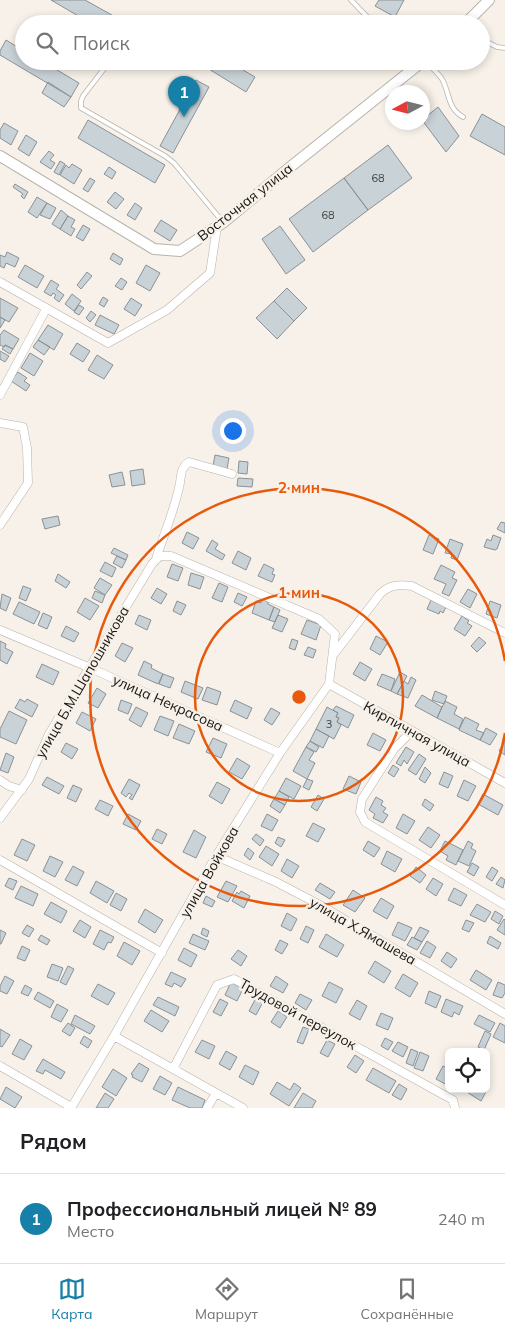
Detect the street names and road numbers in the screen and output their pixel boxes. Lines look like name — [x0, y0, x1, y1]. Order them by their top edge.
street label: Восточная улица — [194, 159, 296, 245]
street label: улица Б.М.Шапошникова — [31, 603, 133, 761]
street label: улица Некрасова — [110, 671, 226, 735]
street label: Кирпичная улица — [360, 697, 474, 771]
street label: улица Войкова — [176, 823, 242, 921]
street label: улица Х.Ямашева — [307, 893, 419, 969]
street label: Трудовой переулок — [236, 974, 360, 1054]

